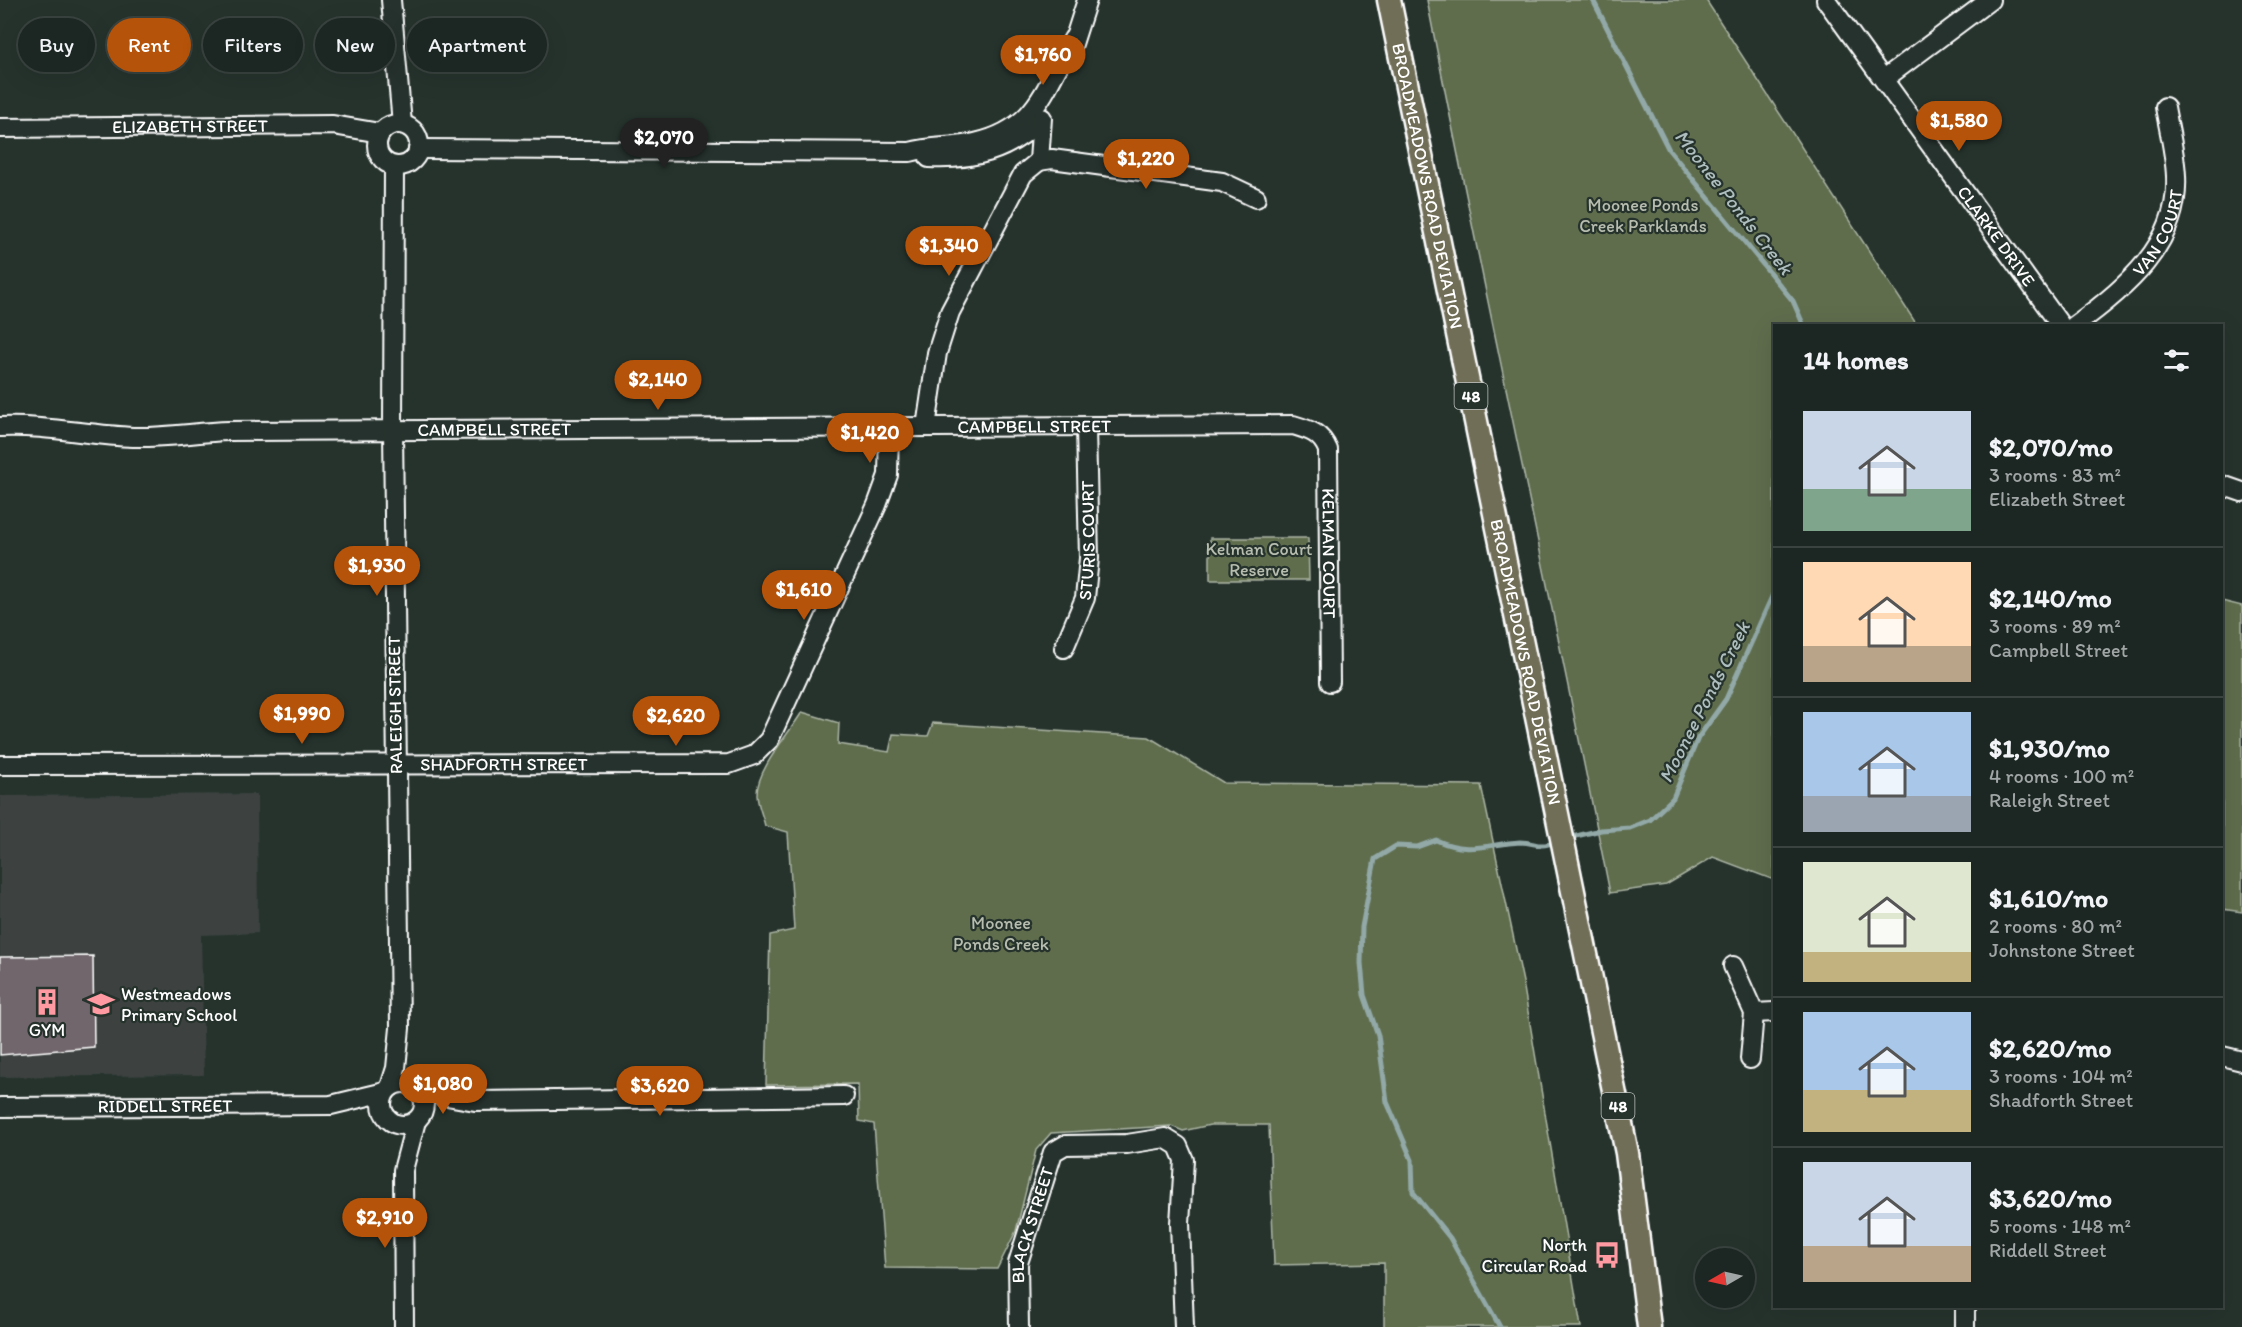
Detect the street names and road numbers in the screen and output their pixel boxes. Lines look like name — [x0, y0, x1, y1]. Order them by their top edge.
street label: BROADMEADOWS ROAD DEVIATION — [1387, 41, 1468, 331]
street label: ELIZABETH STREET — [112, 115, 268, 138]
street label: CLARKE DRIVE — [1953, 181, 2040, 291]
street label: VAN COURT — [2128, 188, 2187, 281]
road number: 48 — [1454, 383, 1488, 409]
street label: CAMPBELL STREET — [957, 415, 1111, 438]
street label: CAMPBELL STREET — [417, 418, 571, 441]
street label: STURIS COURT — [1074, 480, 1100, 601]
street label: KELMAN COURT — [1317, 488, 1340, 618]
street label: BROADMEADOWS ROAD DEVIATION — [1485, 517, 1566, 807]
street label: RALEIGH STREET — [383, 636, 407, 774]
street label: SHADFORTH STREET — [420, 753, 588, 775]
road number: 48 — [1602, 1093, 1634, 1119]
street label: RIDDELL STREET — [98, 1095, 232, 1117]
street label: BLACK STREET — [1007, 1164, 1059, 1284]

